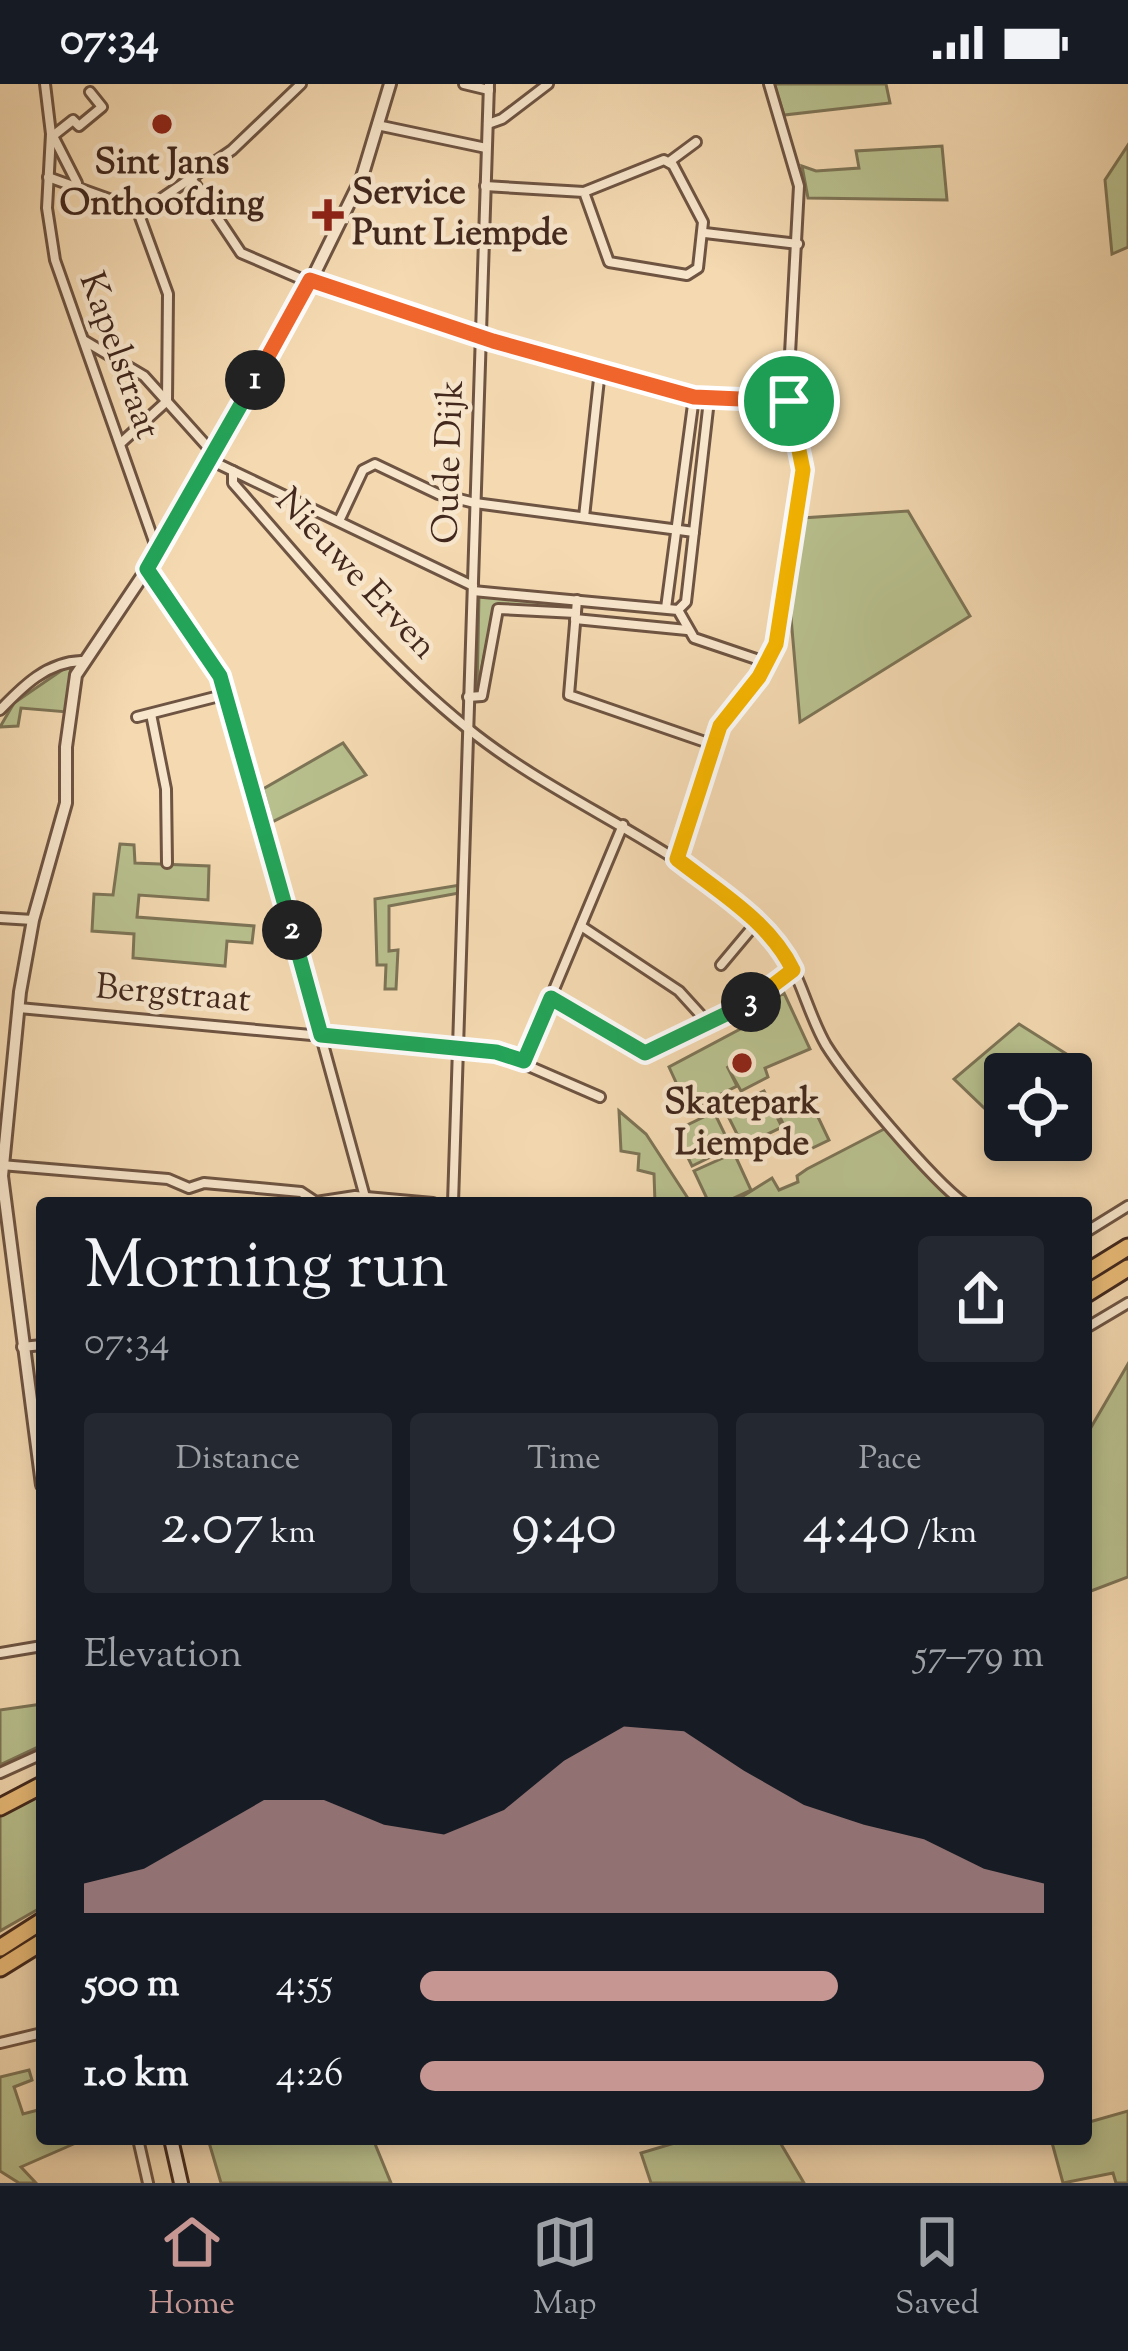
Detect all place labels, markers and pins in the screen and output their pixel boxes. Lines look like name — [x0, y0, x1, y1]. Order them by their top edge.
marker: Sint Jans Onthoofding — [149, 111, 175, 137]
place label: Sint Jans Onthoofding — [60, 138, 265, 231]
place label: Service Punt Liempde — [352, 168, 568, 261]
marker: Service Punt Liempde — [315, 202, 341, 228]
pin: 1 — [225, 350, 285, 410]
pin — [738, 350, 840, 452]
pin: 2 — [262, 900, 322, 960]
pin: 3 — [721, 972, 781, 1032]
marker: Skatepark Liempde — [729, 1050, 755, 1076]
place label: Skatepark Liempde — [664, 1078, 820, 1171]

